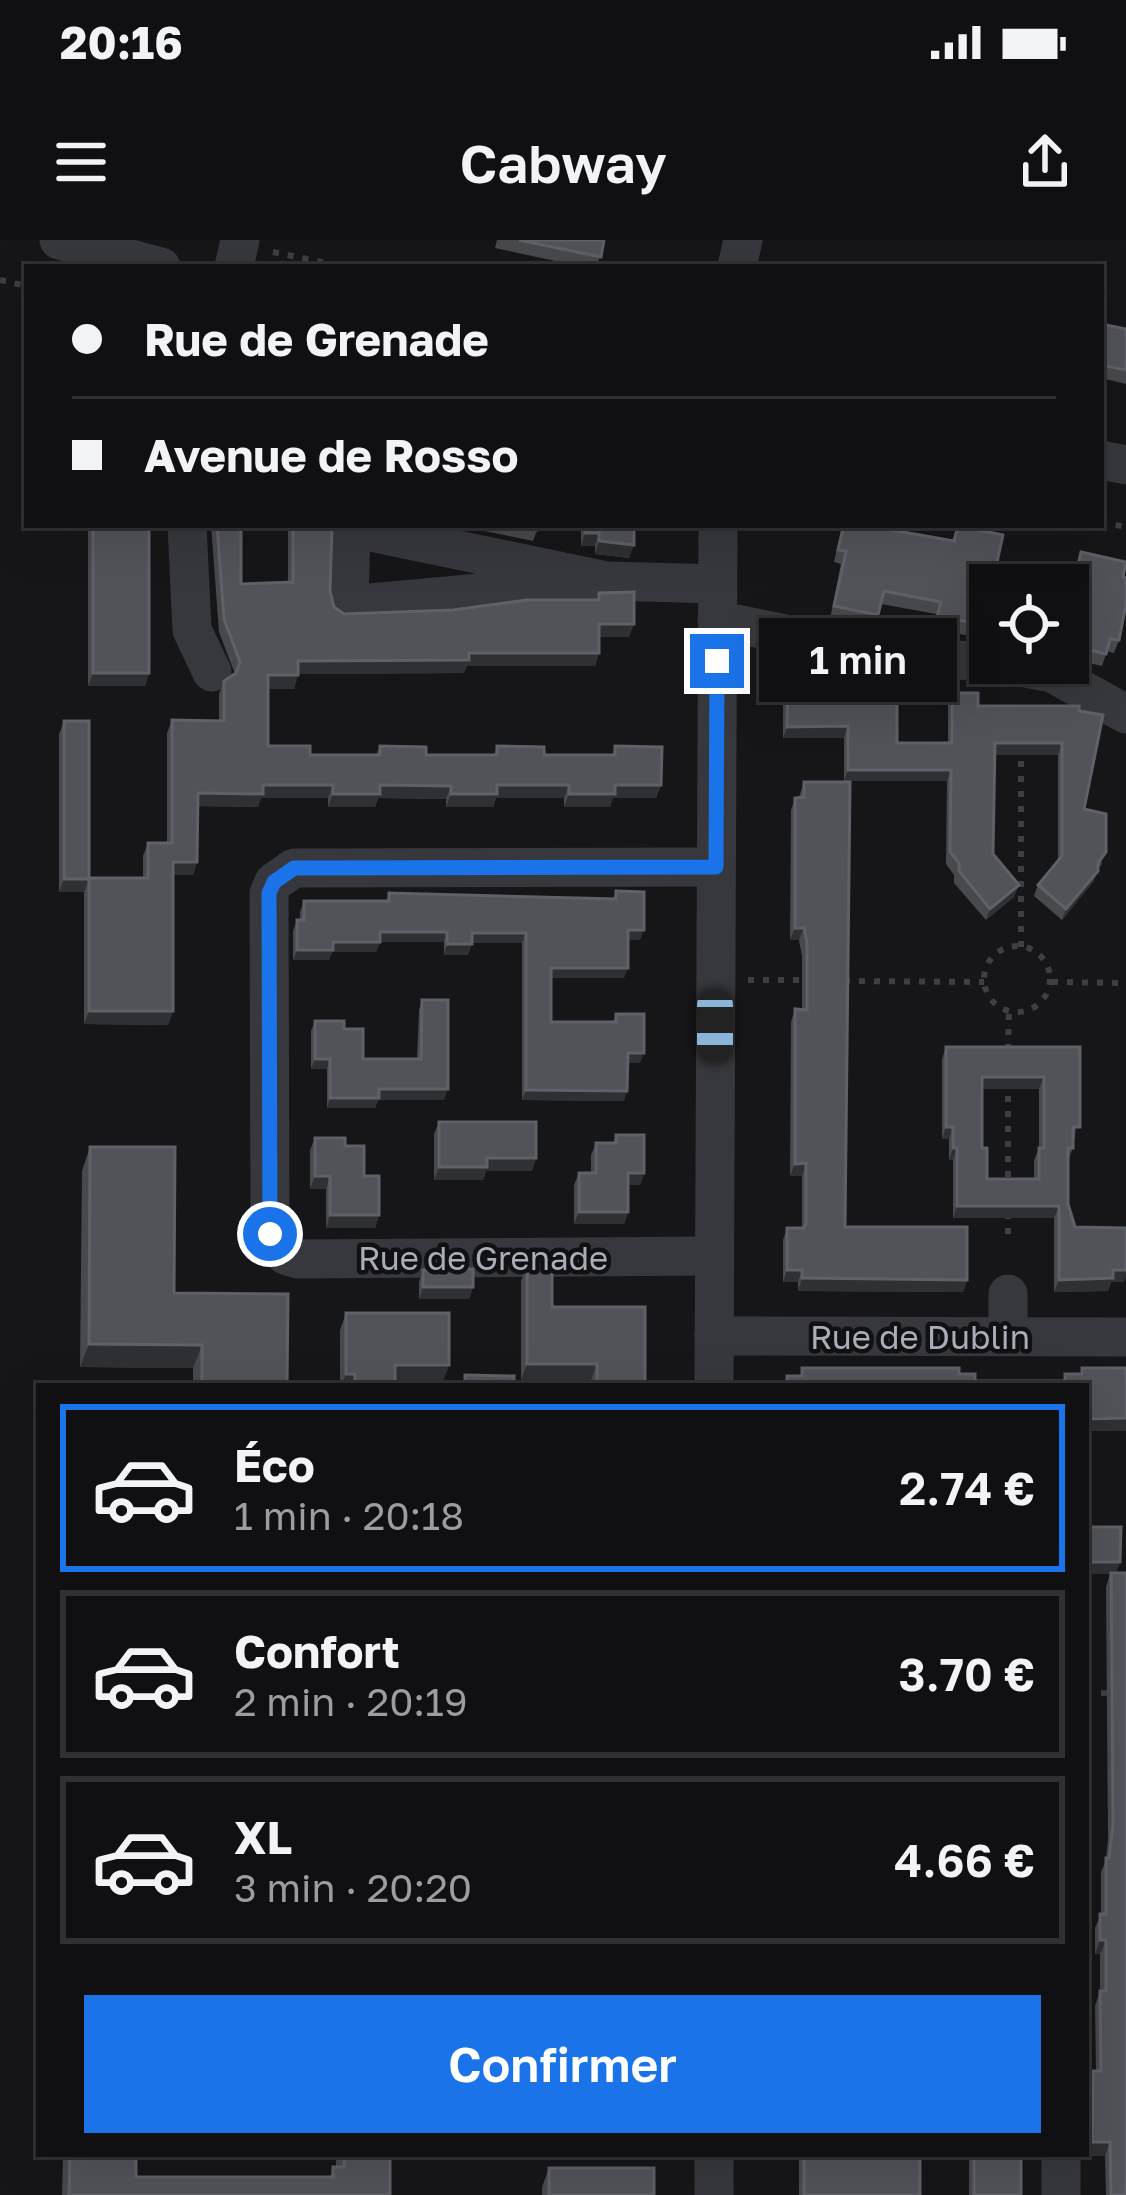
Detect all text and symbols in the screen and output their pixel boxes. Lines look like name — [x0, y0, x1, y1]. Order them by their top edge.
text: 20:16 — [60, 15, 183, 69]
icon: menu — [48, 129, 114, 195]
icon: share — [1012, 129, 1078, 195]
text: Cabway — [459, 130, 667, 195]
text: Rue de Grenade — [144, 312, 489, 366]
text: Avenue de Rosso — [144, 428, 518, 482]
map controls — [969, 564, 1089, 684]
button: locate — [969, 564, 1089, 684]
callout: 1 min — [759, 619, 957, 703]
route end — [690, 634, 744, 688]
text: 1 min — [809, 636, 907, 683]
car — [697, 990, 733, 1062]
route start — [243, 1207, 297, 1261]
street label: Rue de Grenade — [358, 1238, 608, 1277]
street label: Rue de Dublin — [810, 1317, 1030, 1356]
icon: car — [90, 1434, 198, 1542]
text: Éco — [234, 1438, 315, 1492]
text: 2.74 € — [899, 1461, 1035, 1515]
text: 1 min · 20:18 — [234, 1492, 464, 1539]
icon: car — [90, 1620, 198, 1728]
text: Confort — [234, 1624, 400, 1678]
text: 3.70 € — [899, 1647, 1035, 1701]
text: 2 min · 20:19 — [234, 1678, 468, 1725]
icon: car — [90, 1806, 198, 1914]
text: XL — [234, 1810, 292, 1864]
text: 4.66 € — [894, 1833, 1035, 1887]
text: 3 min · 20:20 — [234, 1864, 472, 1911]
button: Confirmer — [84, 1995, 1041, 2133]

